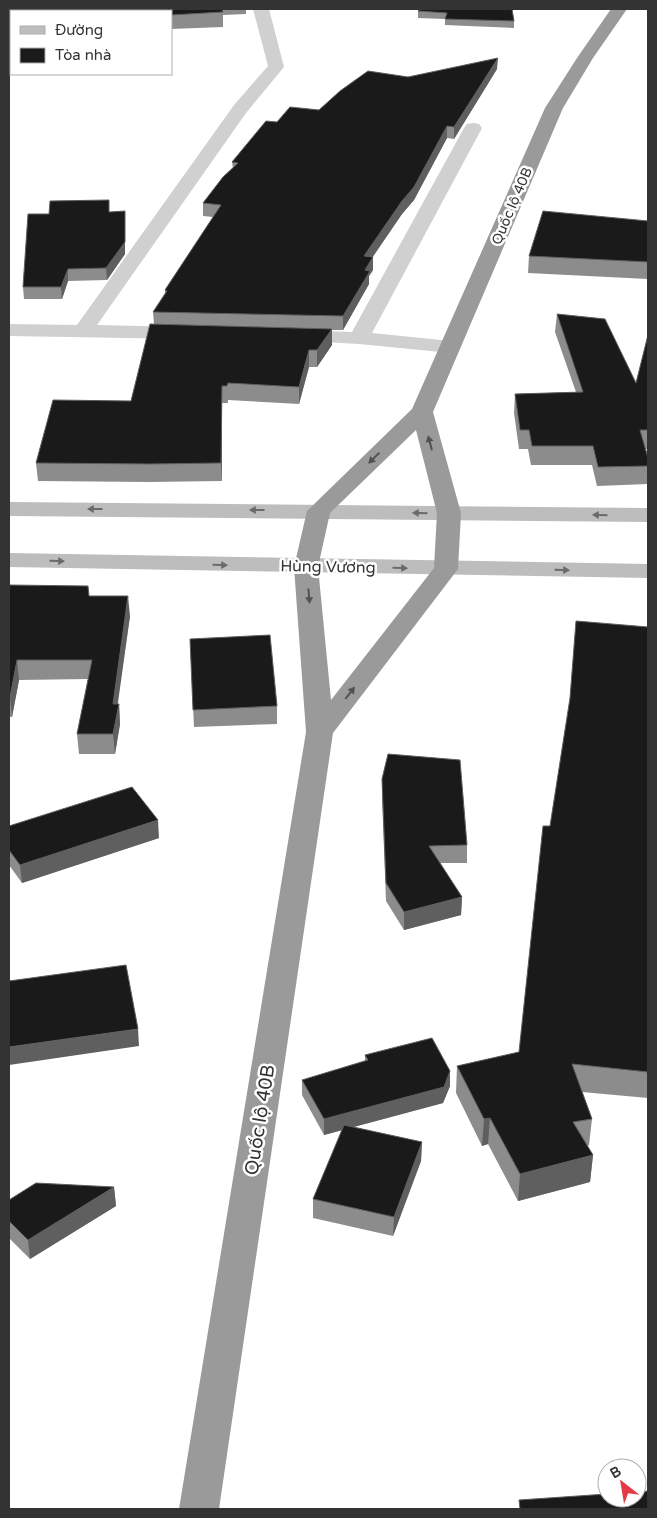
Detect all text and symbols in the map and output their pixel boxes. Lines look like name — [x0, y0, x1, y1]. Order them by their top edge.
legend — [10, 10, 172, 75]
text: Đường — [55, 21, 103, 39]
text: Tòa nhà — [55, 46, 111, 64]
street label: Quốc lộ 40B — [488, 165, 536, 247]
one-way arrow — [426, 436, 434, 451]
one-way arrow — [368, 452, 380, 464]
one-way arrow — [86, 505, 102, 513]
one-way arrow — [249, 506, 265, 514]
one-way arrow — [411, 509, 427, 517]
one-way arrow — [591, 511, 607, 519]
street label: Hùng Vương — [280, 556, 376, 578]
one-way arrow — [50, 557, 66, 565]
one-way arrow — [212, 561, 228, 569]
one-way arrow — [392, 564, 408, 572]
one-way arrow — [555, 566, 571, 574]
one-way arrow — [305, 588, 313, 604]
one-way arrow — [345, 686, 355, 700]
street label: Quốc lộ 40B — [240, 1063, 280, 1177]
north arrow — [597, 1458, 647, 1508]
text: B — [607, 1462, 624, 1482]

